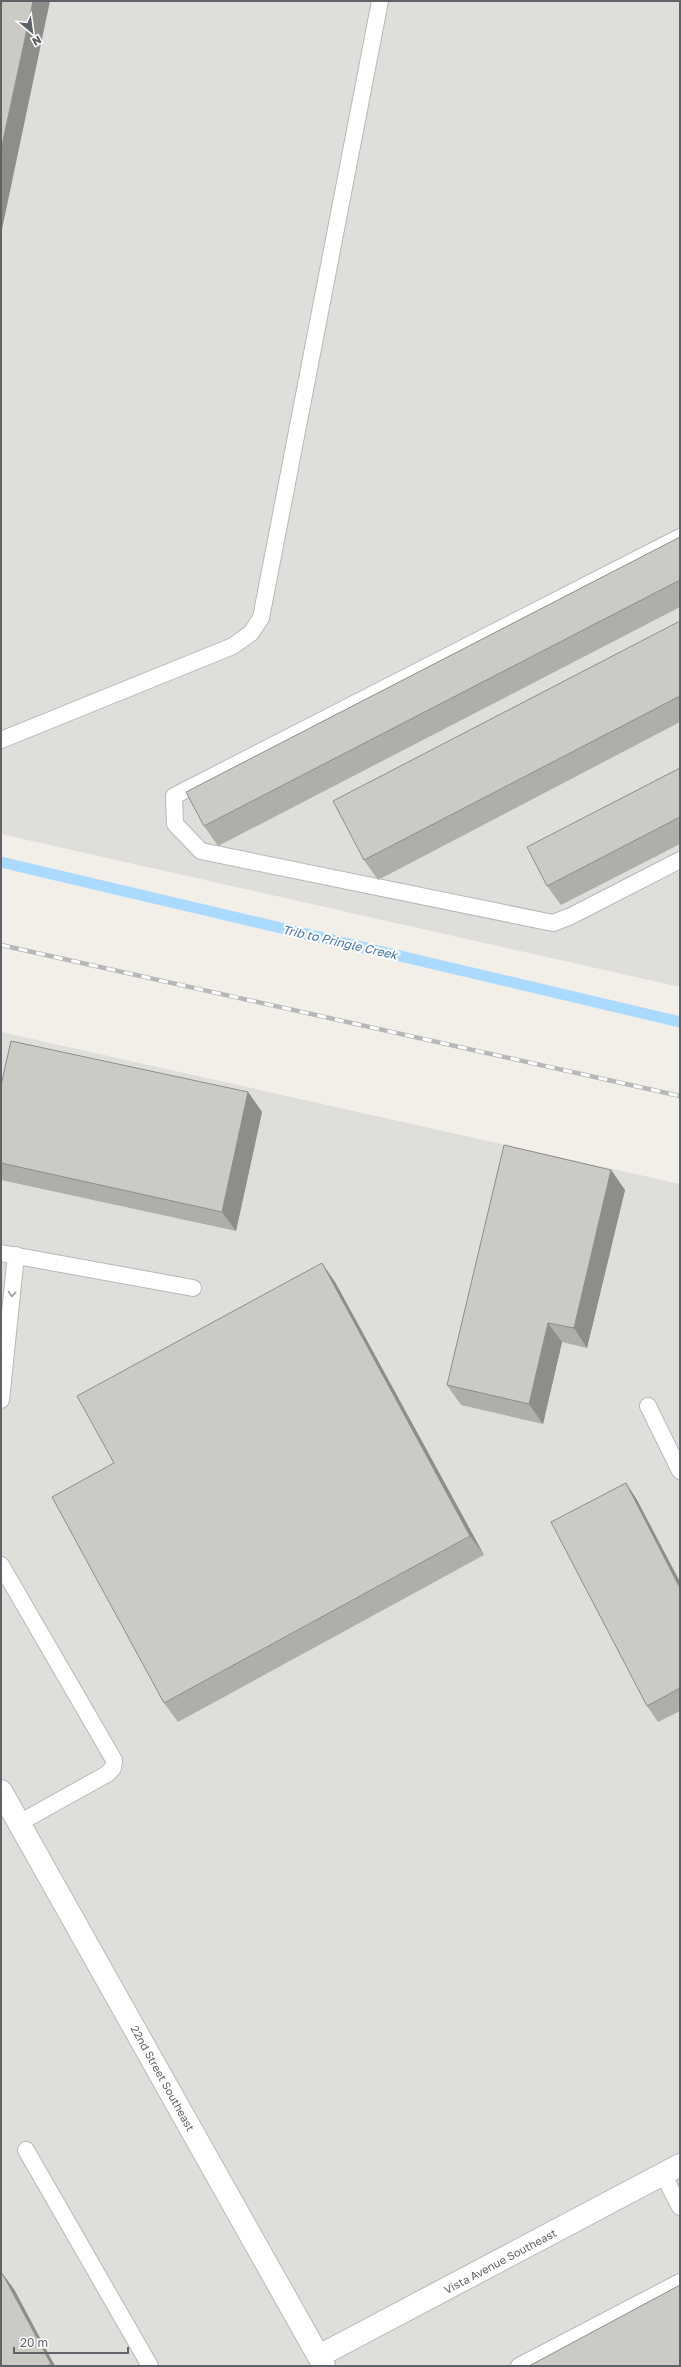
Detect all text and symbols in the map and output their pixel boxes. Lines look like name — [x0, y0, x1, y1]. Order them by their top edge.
north arrow — [12, 12, 52, 52]
text: N — [30, 33, 44, 49]
water label: Trib to Pringle Creek — [281, 922, 400, 963]
one-way arrow — [8, 1291, 17, 1297]
street label: 22nd Street Southeast — [129, 2023, 197, 2133]
street label: Vista Avenue Southeast — [442, 2226, 558, 2296]
scale bar — [14, 2329, 128, 2355]
text: 20 m — [20, 2335, 48, 2350]

